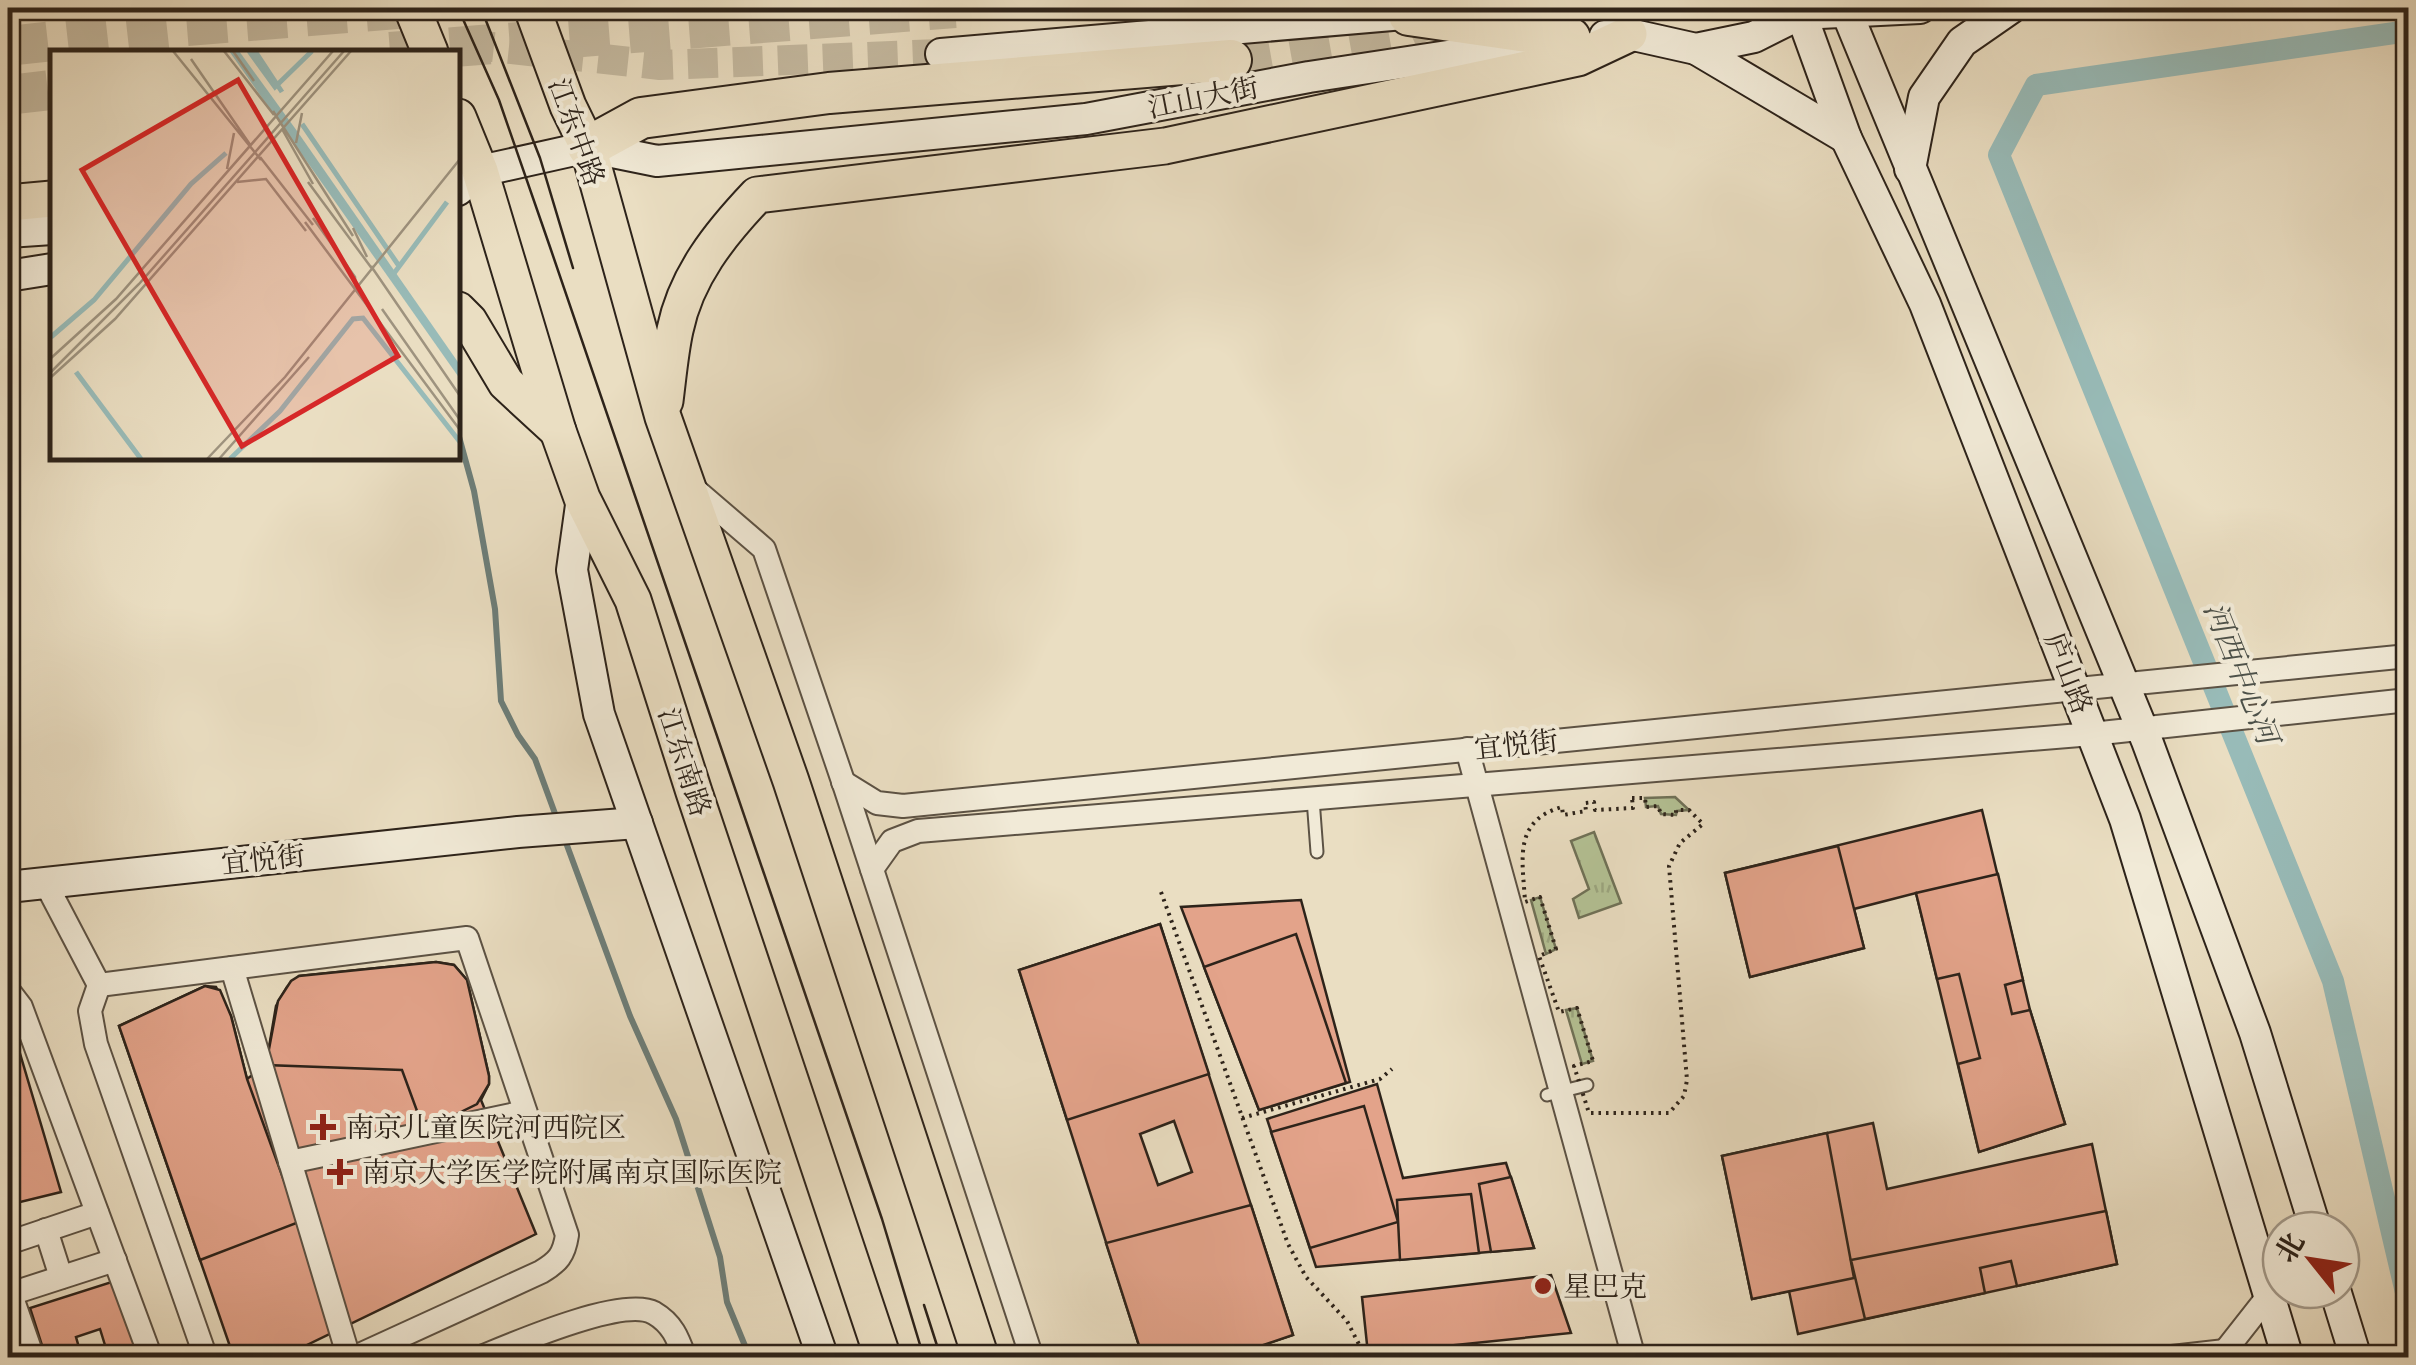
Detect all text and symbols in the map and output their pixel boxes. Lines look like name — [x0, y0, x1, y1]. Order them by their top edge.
inset map — [50, 50, 460, 460]
street label: 江山大街 — [1145, 71, 1261, 124]
street label: 江东中路 — [542, 74, 611, 190]
water label: 河西中心河 — [2196, 597, 2287, 754]
street label: 庐山路 — [2038, 628, 2099, 718]
street label: 江东南路 — [652, 704, 718, 821]
street label: 宜悦街 — [1473, 724, 1560, 765]
street label: 宜悦街 — [220, 839, 307, 880]
place label: 南京儿童医院河西院区 — [346, 1111, 626, 1144]
marker: 南京儿童医院河西院区 — [310, 1114, 336, 1140]
place label: 南京大学医学院附属南京国际医院 — [362, 1156, 782, 1189]
marker: 南京大学医学院附属南京国际医院 — [327, 1159, 353, 1185]
north arrow — [2261, 1210, 2361, 1310]
text: 北 — [2268, 1227, 2311, 1268]
place label: 星巴克 — [1563, 1270, 1647, 1303]
marker: 星巴克 — [1532, 1275, 1554, 1297]

